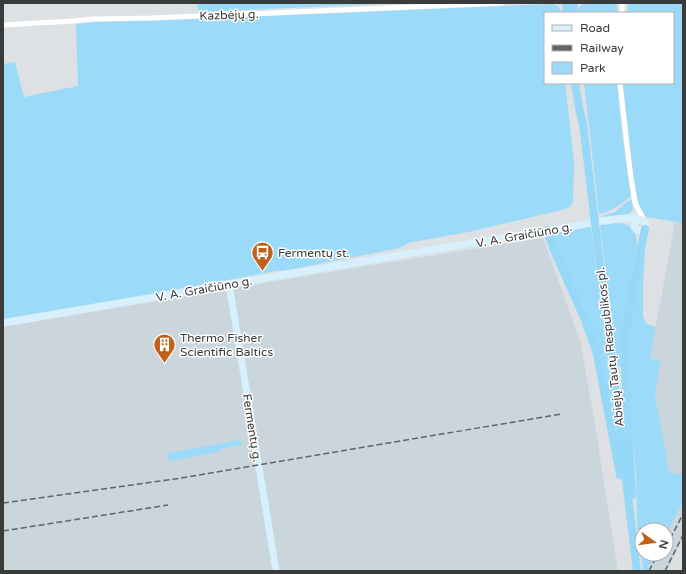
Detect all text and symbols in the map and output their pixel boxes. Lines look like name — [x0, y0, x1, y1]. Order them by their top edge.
street label: Kazbėjų g. — [199, 7, 259, 23]
legend — [544, 12, 674, 84]
text: Road — [580, 21, 610, 35]
text: Railway — [580, 41, 624, 55]
text: Park — [580, 61, 606, 75]
street label: V. A. Graičiūno g. — [475, 220, 573, 250]
bus stop icon: Fermentų st. — [249, 240, 275, 273]
place label: Fermentų st. — [278, 246, 350, 260]
street label: Abiejų Tautų Respublikos pl. — [593, 266, 627, 428]
street label: V. A. Graičiūno g. — [155, 274, 253, 304]
place label: Thermo Fisher Scientific Baltics — [180, 331, 273, 359]
building icon: Thermo Fisher Scientific Baltics — [152, 332, 178, 365]
street label: Fermentų g. — [240, 393, 264, 463]
north arrow — [634, 522, 674, 562]
text: N — [656, 538, 671, 550]

